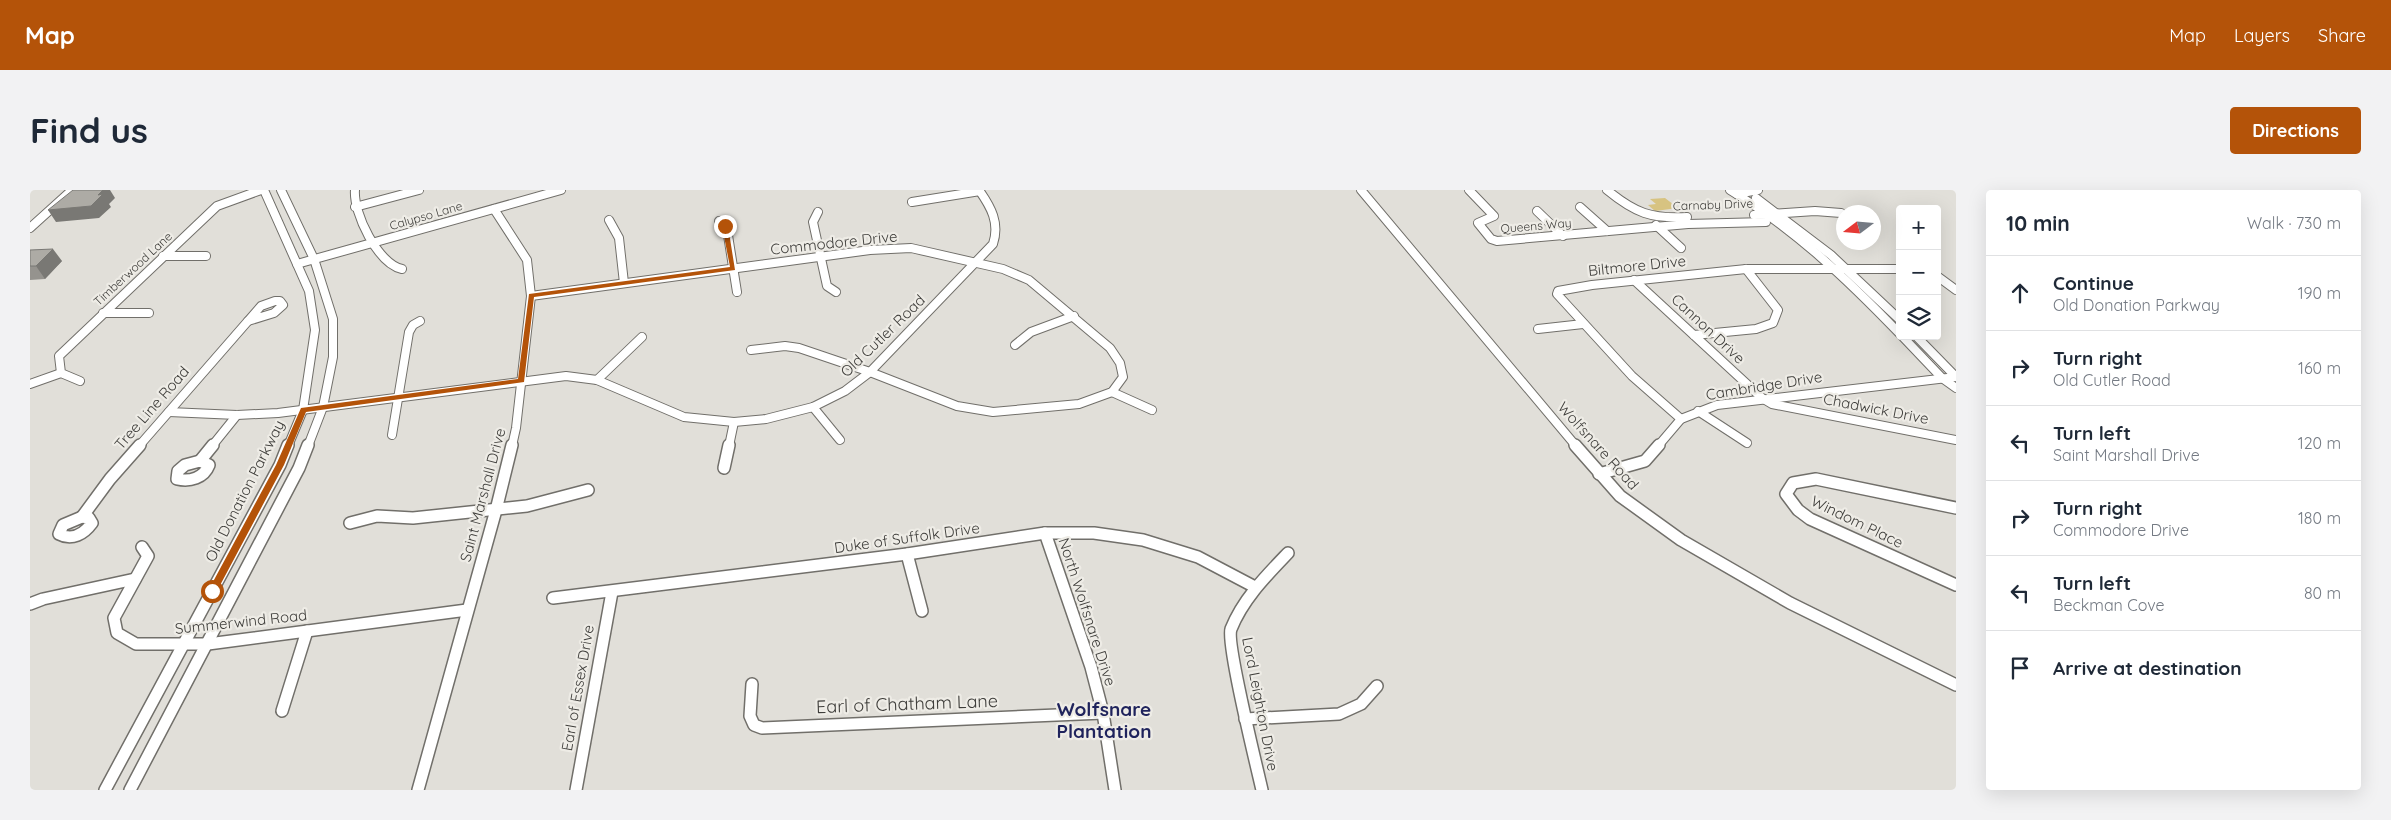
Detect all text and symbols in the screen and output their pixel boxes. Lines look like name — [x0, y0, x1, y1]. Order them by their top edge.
text: Map — [25, 20, 75, 50]
text: Map — [2169, 24, 2206, 47]
text: Layers — [2234, 24, 2290, 47]
text: Share — [2318, 24, 2366, 47]
button: Directions — [2230, 107, 2361, 154]
text: Find us — [30, 108, 148, 152]
street label: Carnaby Drive — [1673, 196, 1754, 213]
street label: Calypso Lane — [388, 198, 464, 233]
north arrow — [1836, 205, 1881, 250]
map controls — [1896, 205, 1941, 340]
button: + — [1896, 205, 1941, 250]
text: 10 min — [2006, 210, 2070, 236]
text: Walk · 730 m — [2247, 213, 2341, 233]
route end — [714, 215, 737, 238]
street label: Queens Way — [1500, 215, 1572, 236]
street label: Commodore Drive — [770, 226, 898, 259]
street label: Timberwood Lane — [90, 228, 175, 309]
button: − — [1896, 250, 1941, 295]
street label: Biltmore Drive — [1587, 251, 1687, 280]
text: Continue — [2053, 271, 2134, 295]
icon: ahead — [2006, 279, 2034, 307]
text: 190 m — [2298, 283, 2341, 303]
street label: Cannon Drive — [1667, 290, 1749, 368]
street label: Old Cutler Road — [836, 291, 929, 381]
button: layers — [1896, 295, 1941, 340]
text: Old Donation Parkway — [2053, 295, 2220, 315]
text: Turn right — [2053, 346, 2142, 370]
icon: right — [2006, 354, 2034, 382]
text: 160 m — [2298, 358, 2341, 378]
street label: Tree Line Road — [110, 362, 193, 453]
street label: Cambridge Drive — [1704, 367, 1823, 404]
text: Old Cutler Road — [2053, 370, 2171, 390]
street label: Chadwick Drive — [1822, 389, 1930, 428]
street label: Wolfsnare Road — [1554, 398, 1643, 494]
street label: Old Donation Parkway — [201, 417, 289, 565]
text: Turn left — [2053, 421, 2131, 445]
street label: Saint Marshall Drive — [456, 426, 510, 564]
icon: left — [2006, 429, 2034, 457]
text: 120 m — [2298, 433, 2341, 453]
text: Saint Marshall Drive — [2053, 445, 2200, 465]
street label: Windom Place — [1808, 491, 1906, 552]
text: Turn right — [2053, 496, 2142, 520]
icon: right — [2006, 504, 2034, 532]
text: 180 m — [2298, 508, 2341, 528]
street label: Duke of Suffolk Drive — [833, 518, 981, 557]
text: Commodore Drive — [2053, 520, 2189, 540]
street label: North Wolfsnare Drive — [1055, 535, 1120, 688]
text: Turn left — [2053, 571, 2131, 595]
icon: left — [2006, 579, 2034, 607]
route start — [201, 580, 224, 603]
text: 80 m — [2304, 583, 2341, 603]
text: Beckman Cove — [2053, 595, 2165, 615]
street label: Summerwind Road — [174, 605, 308, 638]
street label: Earl of Essex Drive — [557, 623, 598, 753]
street label: Lord Leighton Drive — [1238, 635, 1283, 773]
icon: arrive — [2006, 654, 2034, 682]
text: Arrive at destination — [2053, 656, 2242, 680]
street label: Earl of Chatham Lane — [816, 689, 998, 718]
district label: Wolfsnare Plantation — [1057, 697, 1151, 743]

